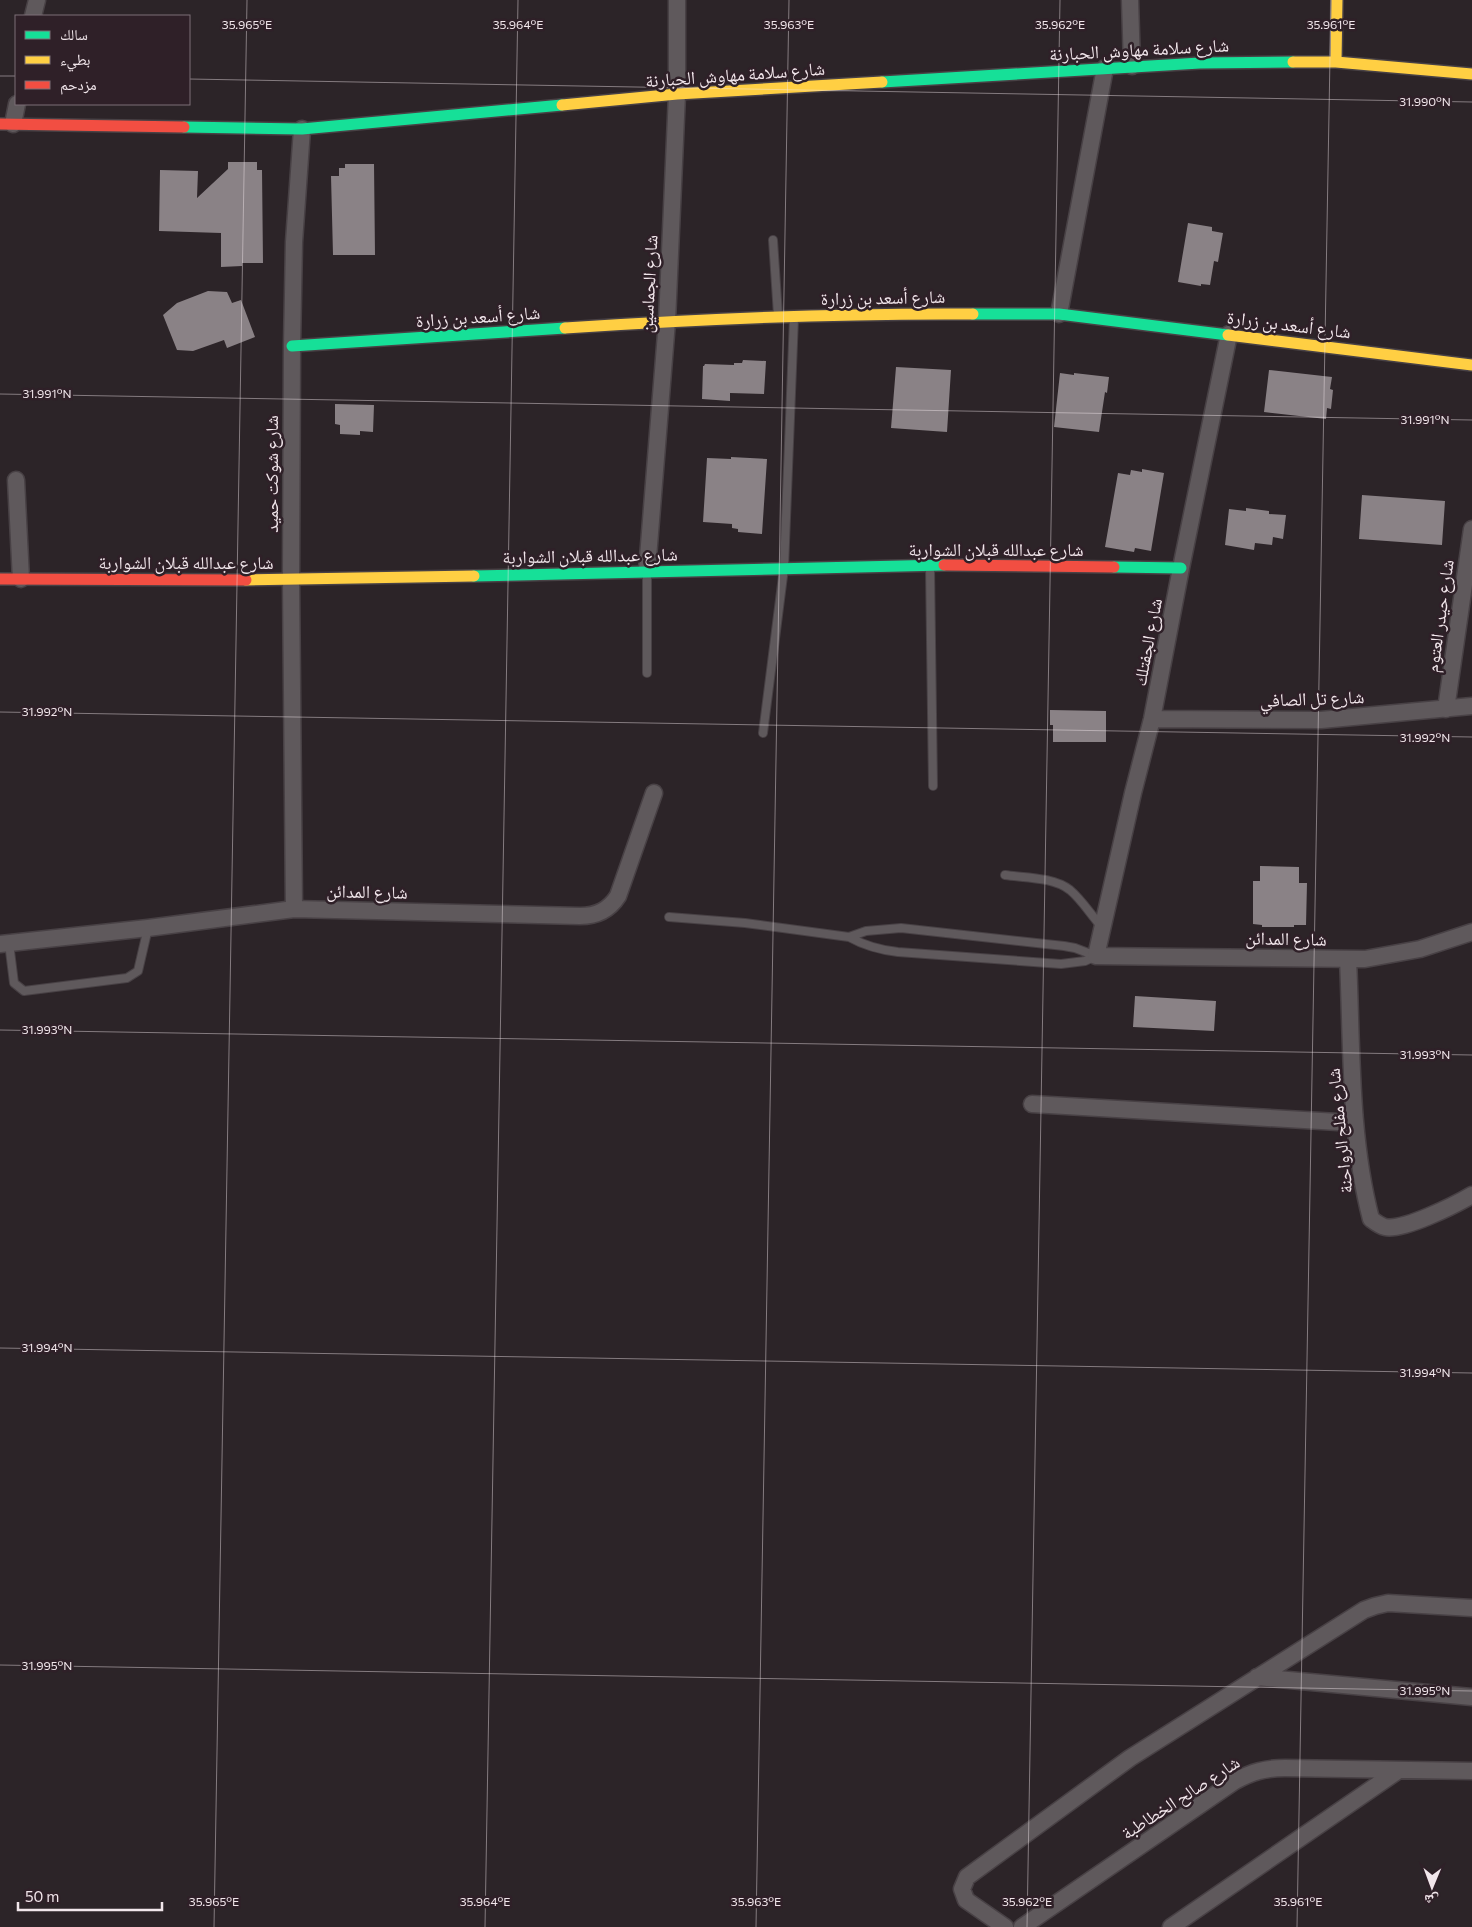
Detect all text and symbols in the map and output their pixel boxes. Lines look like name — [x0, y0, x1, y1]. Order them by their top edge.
legend — [15, 15, 190, 105]
text: 35.965°E — [222, 17, 272, 31]
text: 35.964°E — [493, 17, 543, 31]
text: 35.963°E — [764, 17, 814, 31]
text: 35.962°E — [1035, 17, 1085, 31]
text: 35.961°E — [1307, 17, 1355, 31]
text: سالك — [60, 25, 88, 43]
street label: شارع سلامة مهاوش الحبارنة — [1049, 33, 1229, 66]
text: بطيء — [60, 50, 90, 72]
street label: شارع سلامة مهاوش الحبارنة — [644, 57, 826, 92]
text: مزدحم — [60, 75, 97, 95]
text: 31.990°N — [1399, 94, 1451, 108]
street label: شارع الجماسين — [634, 234, 663, 334]
street label: شارع أسعد بن زرارة — [821, 285, 946, 310]
street label: شارع أسعد بن زرارة — [415, 301, 541, 332]
street label: شارع أسعد بن زرارة — [1226, 305, 1352, 344]
text: 31.991°N — [22, 386, 72, 400]
text: 31.991°N — [1400, 412, 1450, 426]
street label: شارع شوكت حميد — [260, 415, 283, 533]
street label: شارع عبدالله قبلان الشواربة — [908, 538, 1084, 561]
street label: شارع عبدالله قبلان الشواربة — [502, 542, 678, 569]
street label: شارع عبدالله قبلان الشواربة — [98, 551, 274, 574]
street label: شارع حيدر العتوم — [1420, 558, 1460, 674]
street label: شارع الجفتلك — [1128, 596, 1167, 688]
street label: شارع تل الصافي — [1259, 685, 1365, 715]
text: 31.992°N — [22, 704, 72, 718]
text: 31.992°N — [1400, 730, 1450, 744]
street label: شارع المدائن — [326, 879, 408, 904]
street label: شارع المدائن — [1245, 926, 1327, 951]
text: 31.993°N — [22, 1022, 72, 1036]
text: 31.993°N — [1400, 1047, 1450, 1061]
street label: شارع مفلح الرواحنة — [1321, 1067, 1358, 1195]
text: 31.994°N — [21, 1340, 73, 1354]
text: 31.994°N — [1399, 1365, 1451, 1379]
text: 31.995°N — [22, 1658, 72, 1672]
text: 31.995°N — [1400, 1683, 1450, 1697]
street label: شارع صالح الخطاطبة — [1117, 1751, 1244, 1845]
north arrow — [1407, 1862, 1457, 1912]
scale bar — [18, 1880, 161, 1912]
text: 50 m — [25, 1887, 59, 1905]
text: ش — [1424, 1891, 1439, 1909]
text: 35.965°E — [189, 1894, 239, 1908]
text: 35.964°E — [460, 1894, 510, 1908]
text: 35.963°E — [731, 1894, 781, 1908]
text: 35.962°E — [1002, 1894, 1052, 1908]
text: 35.961°E — [1274, 1894, 1322, 1908]

